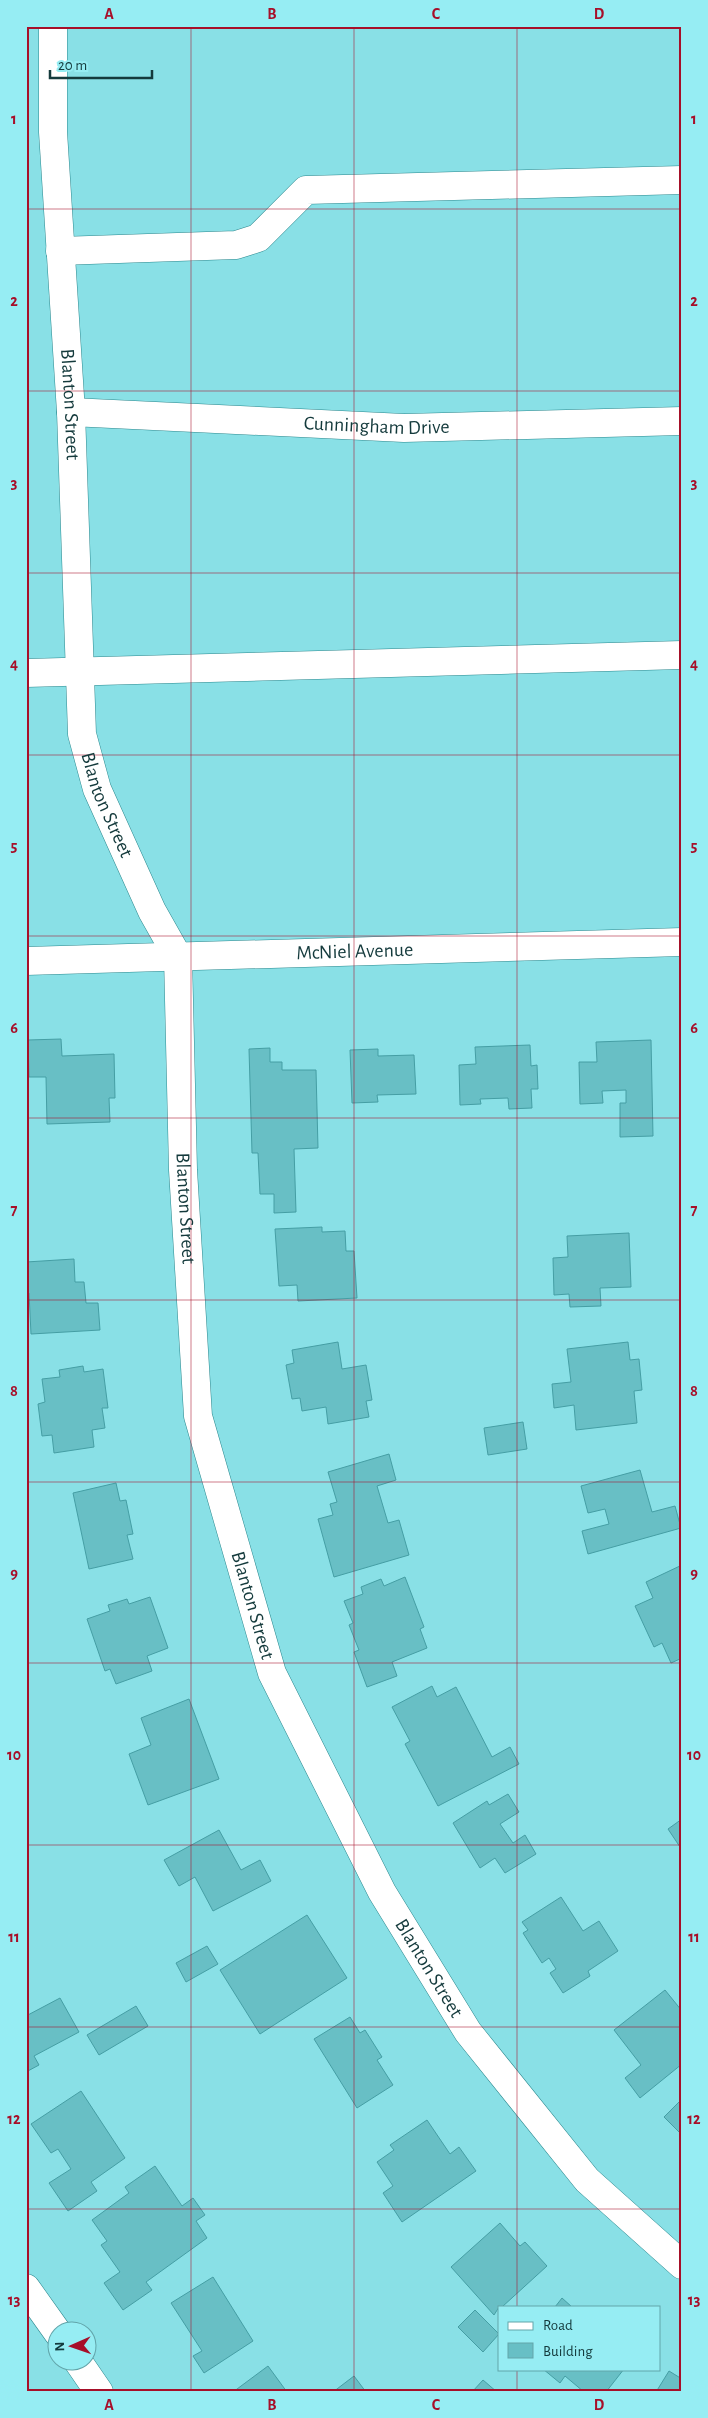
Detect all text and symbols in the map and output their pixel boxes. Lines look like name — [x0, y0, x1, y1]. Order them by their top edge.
text: A — [104, 6, 114, 22]
text: B — [267, 6, 277, 22]
text: C — [432, 6, 441, 22]
text: D — [594, 6, 605, 22]
scale bar — [50, 48, 152, 80]
text: 20 m — [58, 58, 87, 73]
text: 1 — [11, 111, 17, 127]
text: 1 — [691, 111, 697, 127]
text: 2 — [10, 293, 18, 309]
text: 2 — [690, 293, 698, 309]
street label: Blanton Street — [57, 348, 83, 461]
street label: Cunningham Drive — [303, 413, 450, 438]
text: 3 — [11, 475, 18, 491]
text: 3 — [691, 475, 698, 491]
text: 4 — [10, 656, 18, 672]
text: 4 — [690, 656, 698, 672]
street label: Blanton Street — [77, 750, 137, 861]
text: 5 — [11, 838, 18, 854]
text: 5 — [691, 838, 698, 854]
street label: McNiel Avenue — [296, 940, 414, 963]
text: 6 — [10, 1020, 18, 1036]
text: 6 — [690, 1020, 698, 1036]
street label: Blanton Street — [173, 1152, 199, 1265]
text: 7 — [11, 1202, 18, 1218]
text: 7 — [691, 1202, 698, 1218]
text: 8 — [10, 1383, 18, 1399]
text: 8 — [690, 1383, 698, 1399]
street label: Blanton Street — [227, 1549, 278, 1662]
text: 9 — [10, 1565, 18, 1581]
text: 9 — [690, 1565, 698, 1581]
text: 10 — [7, 1747, 21, 1763]
text: 10 — [687, 1747, 701, 1763]
street label: Blanton Street — [391, 1916, 467, 2022]
text: 11 — [8, 1929, 20, 1945]
text: 11 — [688, 1929, 700, 1945]
text: 12 — [7, 2111, 21, 2127]
text: 12 — [687, 2111, 701, 2127]
text: 13 — [8, 2292, 20, 2308]
text: 13 — [688, 2292, 700, 2308]
legend — [498, 2306, 660, 2370]
text: Road — [543, 2318, 573, 2333]
north arrow — [48, 2320, 98, 2370]
text: N — [53, 2341, 67, 2352]
text: Building — [543, 2344, 593, 2359]
text: A — [104, 2397, 114, 2413]
text: B — [267, 2397, 277, 2413]
text: C — [432, 2397, 441, 2413]
text: D — [594, 2397, 605, 2413]

